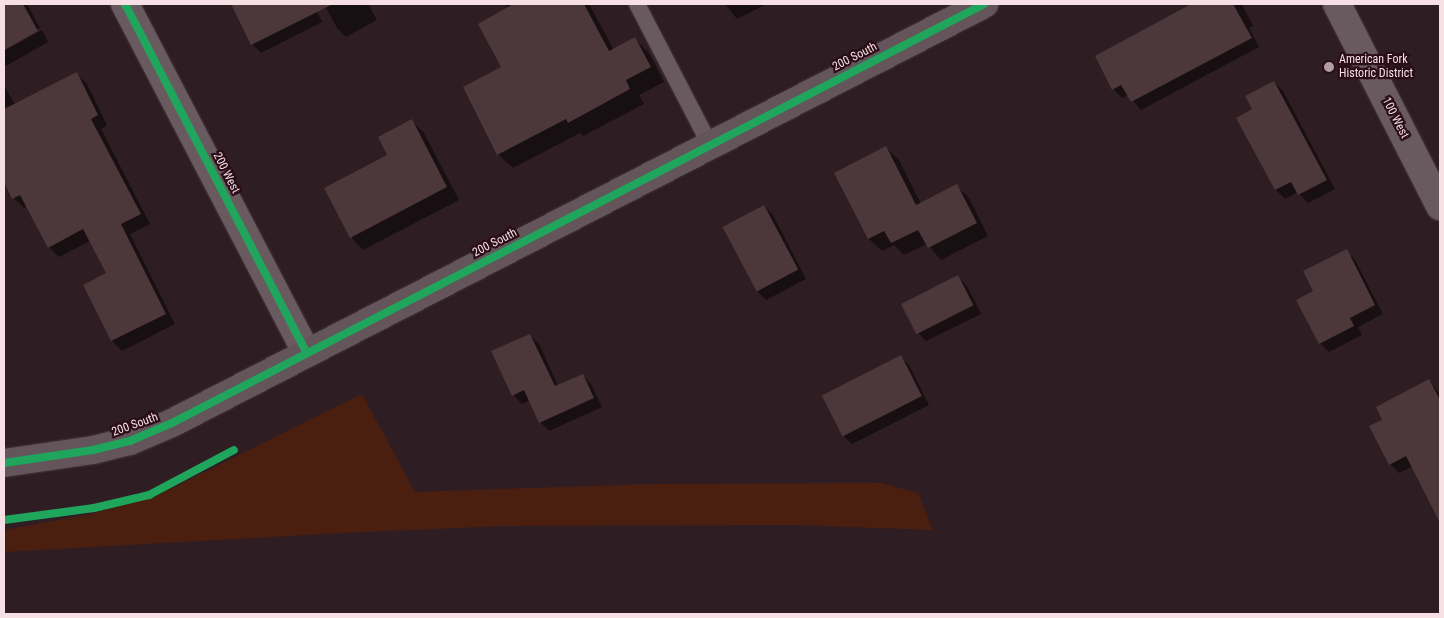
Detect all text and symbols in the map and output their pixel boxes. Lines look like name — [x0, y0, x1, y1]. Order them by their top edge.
street label: 200 South — [830, 40, 880, 74]
place label: American Fork Historic District — [1339, 53, 1413, 81]
marker: American Fork Historic District — [1323, 61, 1335, 73]
street label: 100 West — [1379, 95, 1411, 141]
street label: 200 West — [210, 150, 242, 196]
street label: 200 South — [470, 226, 520, 260]
street label: 200 South — [110, 410, 160, 440]

